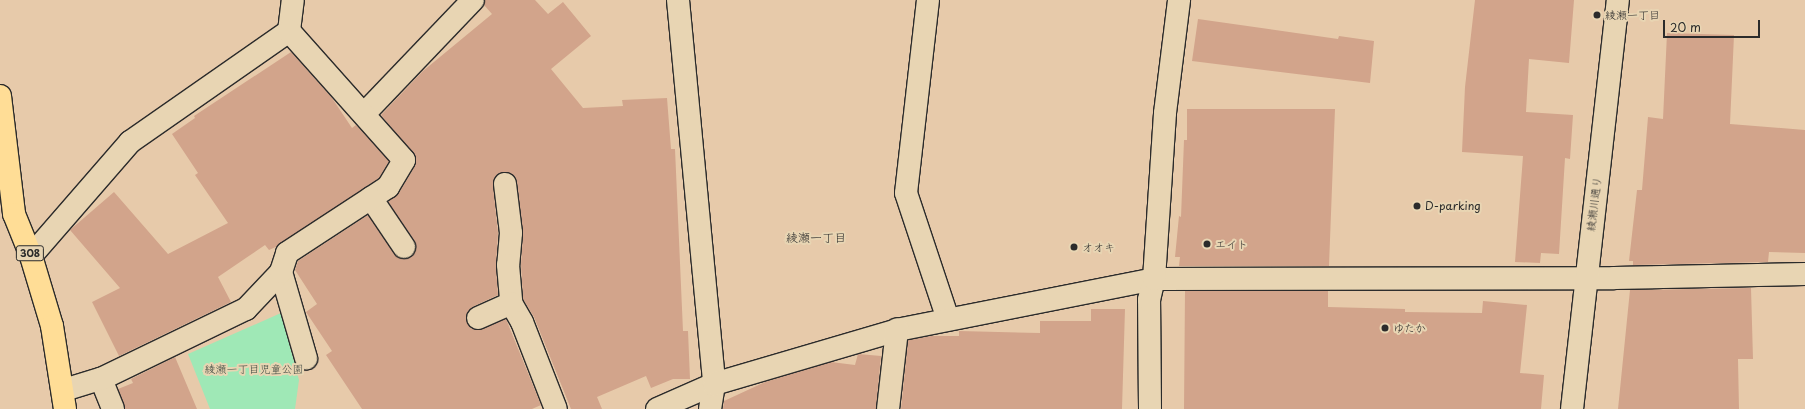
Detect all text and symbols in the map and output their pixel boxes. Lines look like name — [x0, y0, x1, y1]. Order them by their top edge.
place label: 綾瀬一丁目 — [1605, 8, 1660, 22]
marker: 綾瀬一丁目 — [1592, 10, 1602, 20]
scale bar — [1665, 12, 1762, 38]
text: 20 m — [1670, 18, 1701, 36]
street label: 綾瀬川通り — [1584, 176, 1604, 232]
place label: D-parking — [1425, 199, 1481, 213]
marker: D-parking — [1412, 201, 1422, 211]
district label: 綾瀬一丁目 — [786, 231, 846, 245]
place label: エイト — [1215, 237, 1248, 251]
marker: エイト — [1202, 239, 1212, 249]
place label: オオキ — [1082, 240, 1115, 254]
marker: オオキ — [1069, 242, 1079, 252]
road number: 308 — [15, 245, 45, 261]
place label: ゆたか — [1393, 321, 1426, 335]
marker: ゆたか — [1380, 323, 1390, 333]
park label: 綾瀬一丁目児童公園 — [205, 362, 303, 376]

